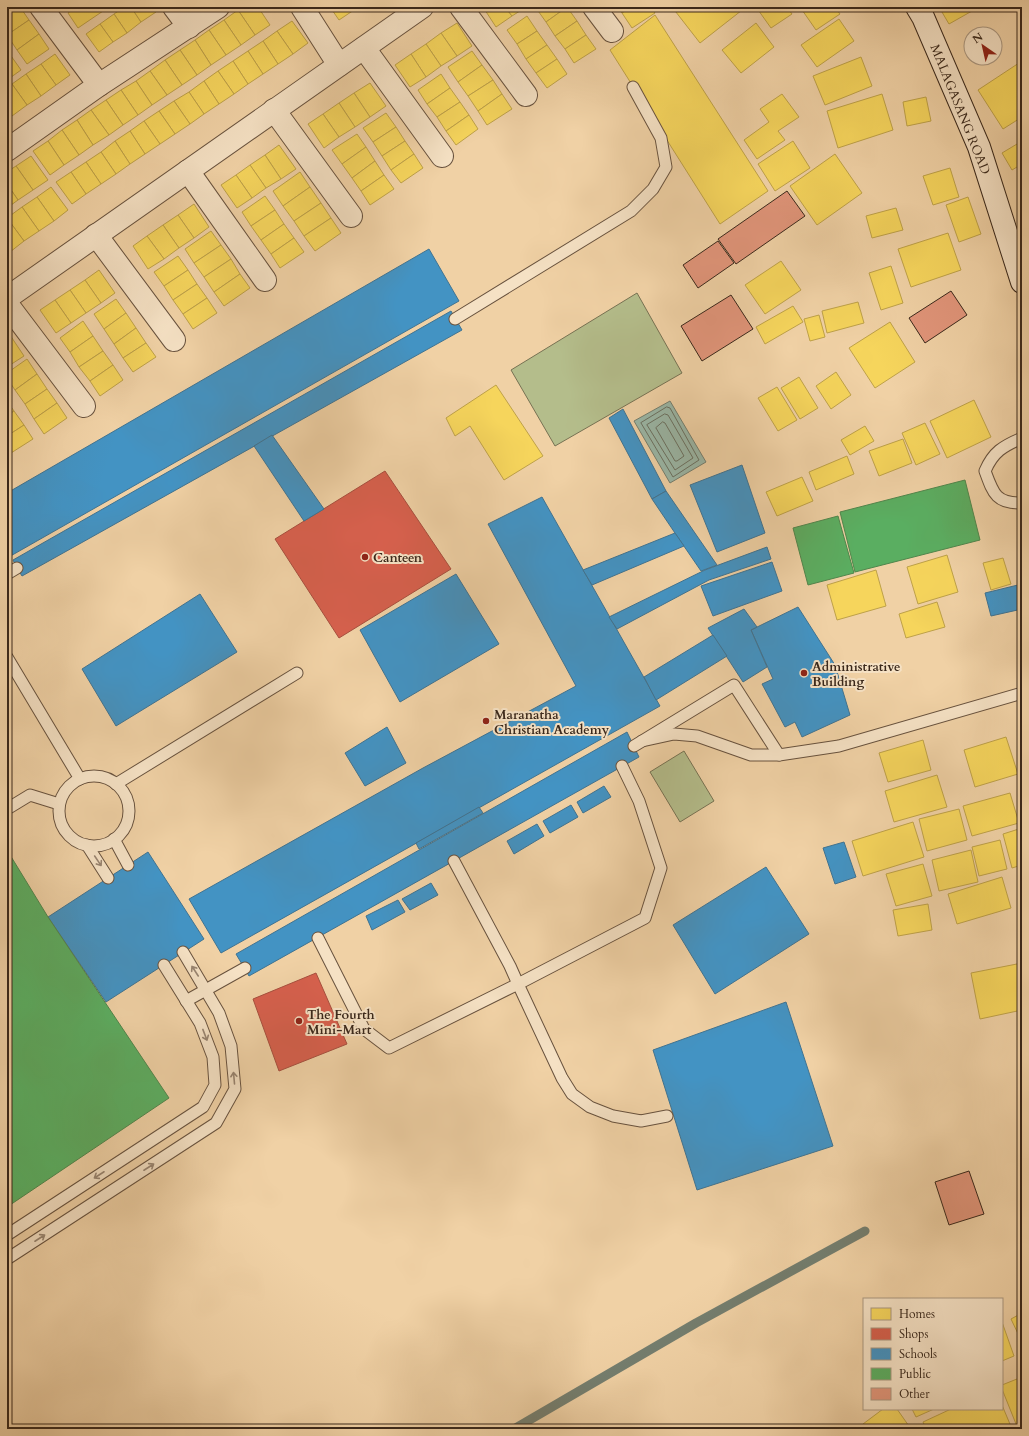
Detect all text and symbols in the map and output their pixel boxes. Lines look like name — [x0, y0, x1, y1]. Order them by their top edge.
north arrow — [963, 26, 1003, 66]
text: N — [970, 29, 986, 47]
street label: MALAGASANG ROAD — [926, 42, 994, 177]
place label: Canteen — [373, 549, 423, 567]
marker: Canteen — [360, 552, 370, 562]
place label: Administrative Building — [812, 658, 900, 691]
marker: Administrative Building — [799, 668, 809, 678]
place label: Maranatha Christian Academy — [494, 706, 610, 739]
marker: Maranatha Christian Academy — [481, 716, 491, 726]
one-way arrow — [95, 855, 103, 867]
one-way arrow — [191, 966, 199, 977]
place label: The Fourth Mini-Mart — [307, 1006, 375, 1039]
marker: The Fourth Mini-Mart — [294, 1016, 304, 1026]
one-way arrow — [201, 1029, 209, 1041]
one-way arrow — [230, 1072, 237, 1085]
one-way arrow — [143, 1162, 154, 1171]
one-way arrow — [94, 1171, 105, 1179]
one-way arrow — [34, 1234, 45, 1242]
legend — [863, 1298, 1003, 1410]
text: Homes — [899, 1306, 935, 1322]
text: Shops — [899, 1326, 928, 1342]
text: Schools — [899, 1346, 937, 1362]
text: Public — [899, 1366, 932, 1382]
text: Other — [899, 1386, 930, 1402]

